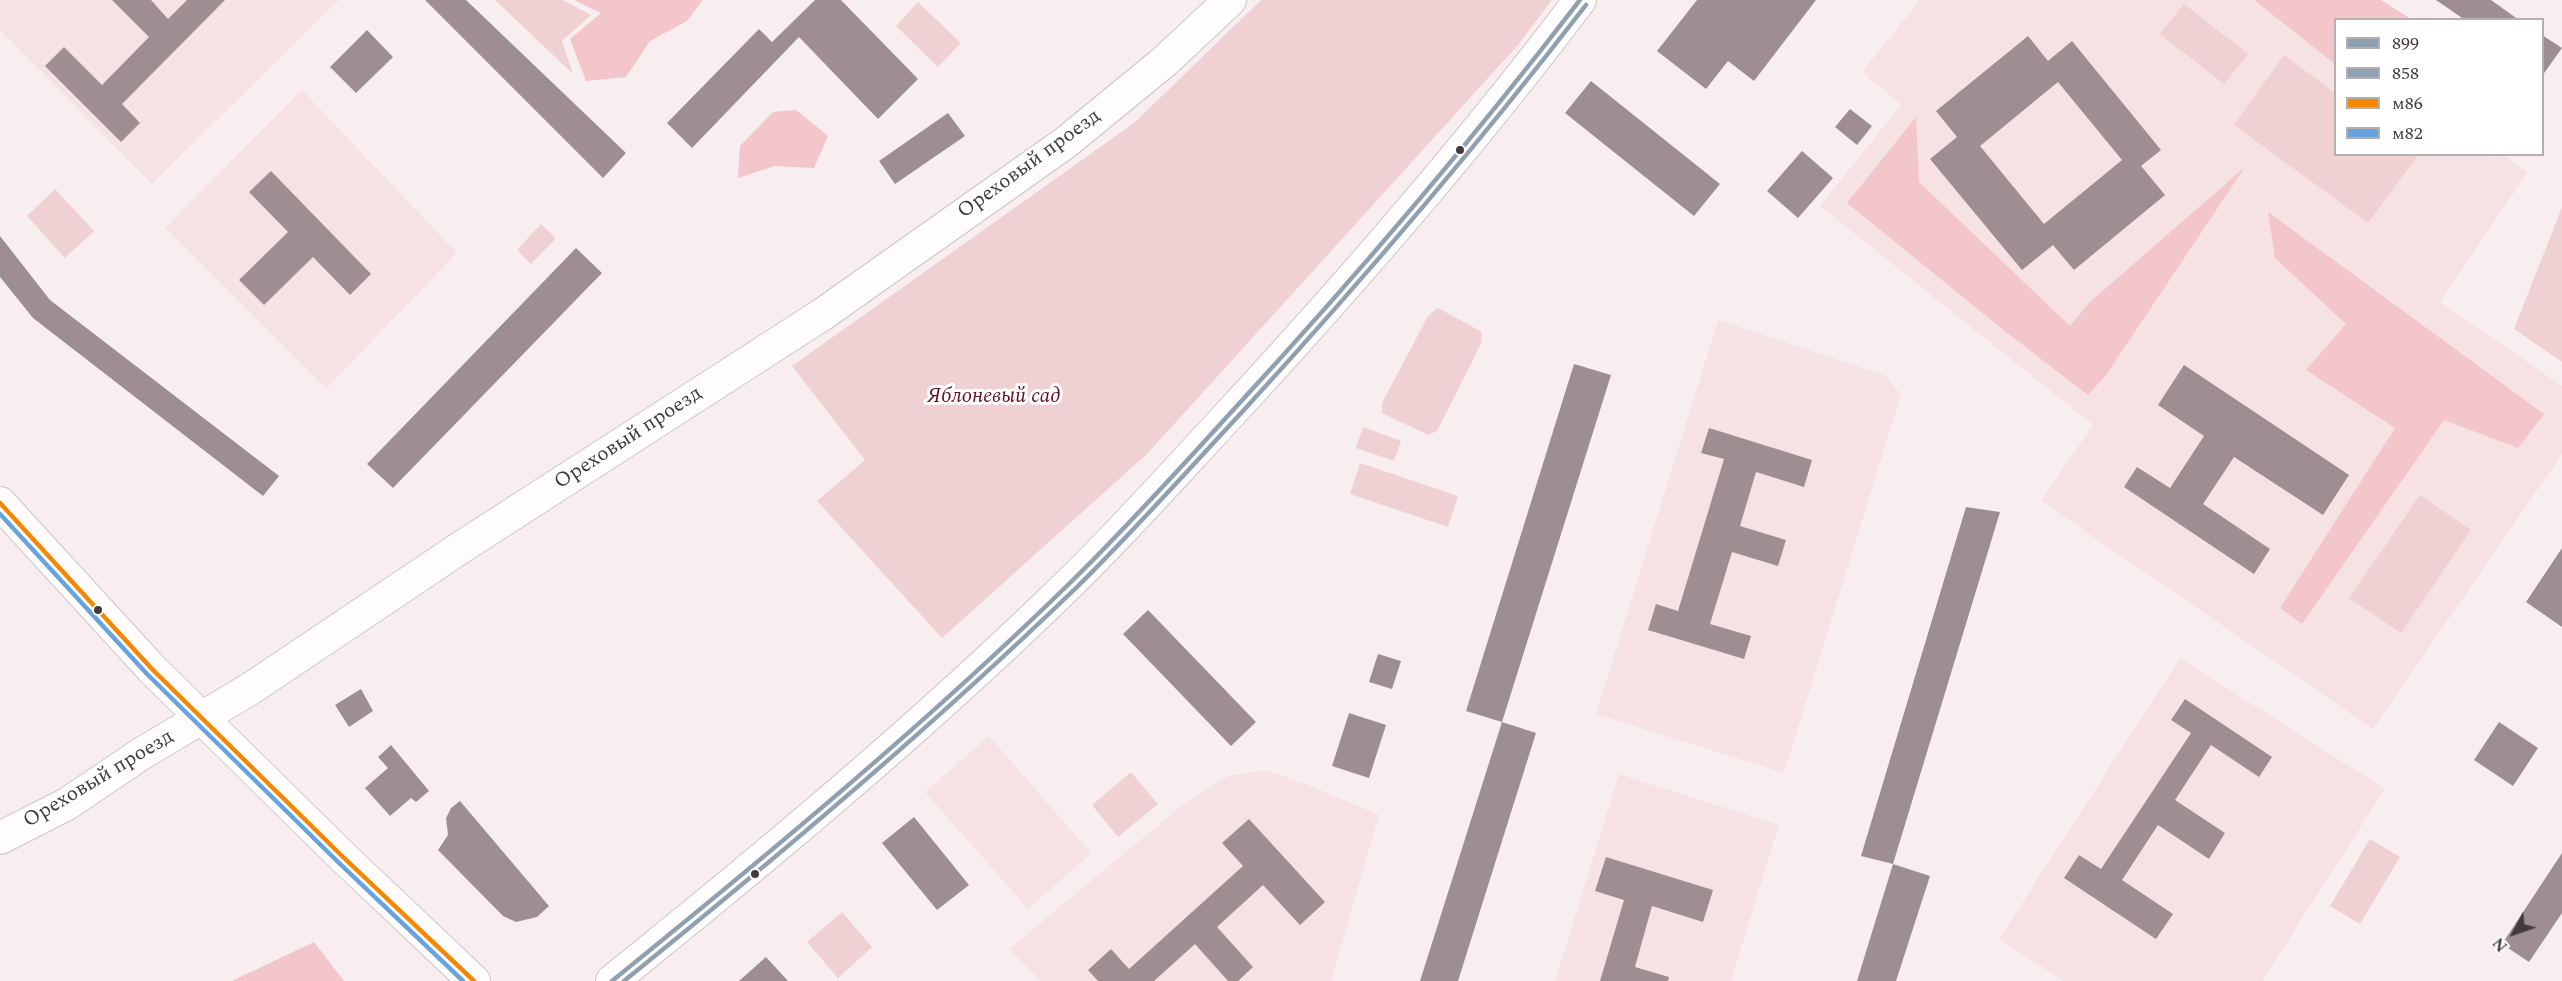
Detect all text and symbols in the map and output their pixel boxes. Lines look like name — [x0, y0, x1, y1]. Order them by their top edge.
legend — [2334, 18, 2544, 156]
text: 899 — [2392, 30, 2419, 57]
text: 858 — [2392, 60, 2419, 87]
text: м86 — [2392, 90, 2423, 117]
street label: Ореховый проезд — [954, 105, 1106, 225]
text: м82 — [2392, 120, 2423, 147]
unlabelled marker — [1454, 144, 1466, 156]
street label: Ореховый проезд — [551, 382, 707, 496]
park label: Яблоневый сад — [927, 385, 1061, 411]
unlabelled marker — [92, 604, 104, 616]
street label: Ореховый проезд — [19, 725, 179, 835]
unlabelled marker — [749, 868, 761, 880]
north arrow — [2484, 903, 2544, 963]
text: N — [2487, 932, 2514, 957]

